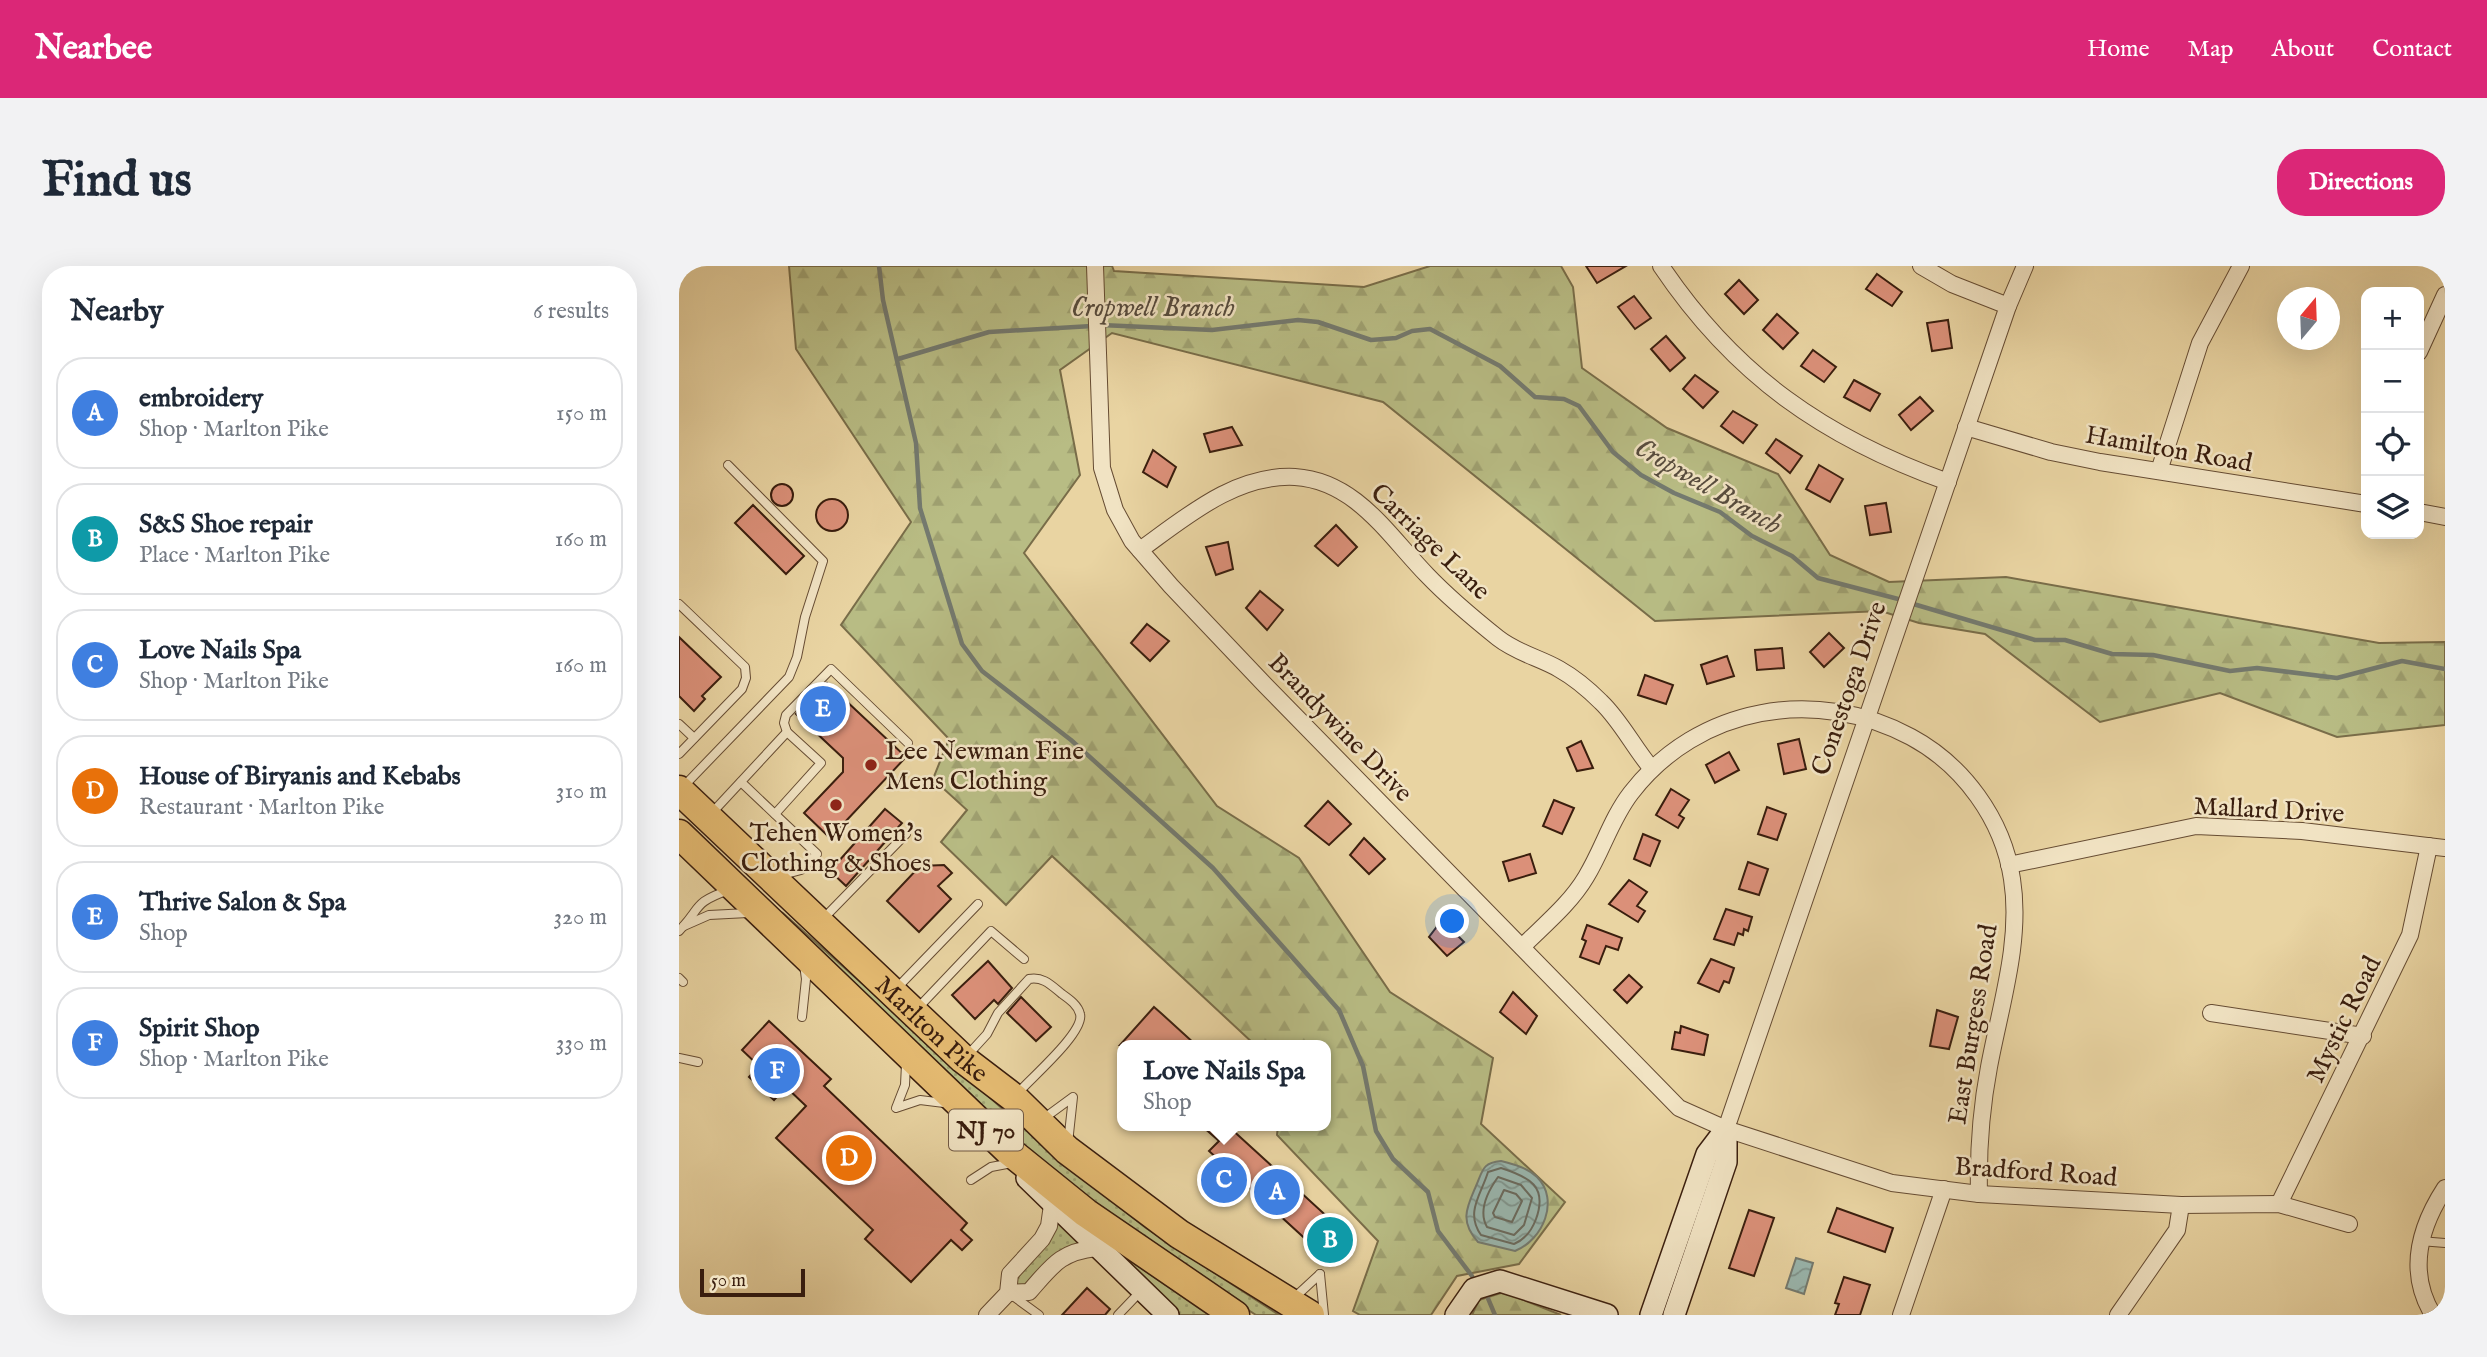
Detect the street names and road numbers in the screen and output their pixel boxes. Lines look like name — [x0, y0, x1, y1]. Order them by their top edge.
street label: Hamilton Road — [2083, 419, 2255, 480]
street label: Carriage Lane — [1363, 477, 1497, 608]
street label: Conestoga Drive — [1804, 597, 1895, 780]
street label: Brandywine Drive — [1261, 647, 1419, 809]
street label: Mallard Drive — [2193, 790, 2345, 831]
street label: East Burgess Road — [1941, 922, 2006, 1127]
street label: Mystic Road — [2299, 951, 2389, 1089]
street label: Marlton Pike — [868, 969, 994, 1090]
road number: NJ 70 — [949, 1110, 1023, 1150]
street label: Bradford Road — [1953, 1150, 2118, 1195]

